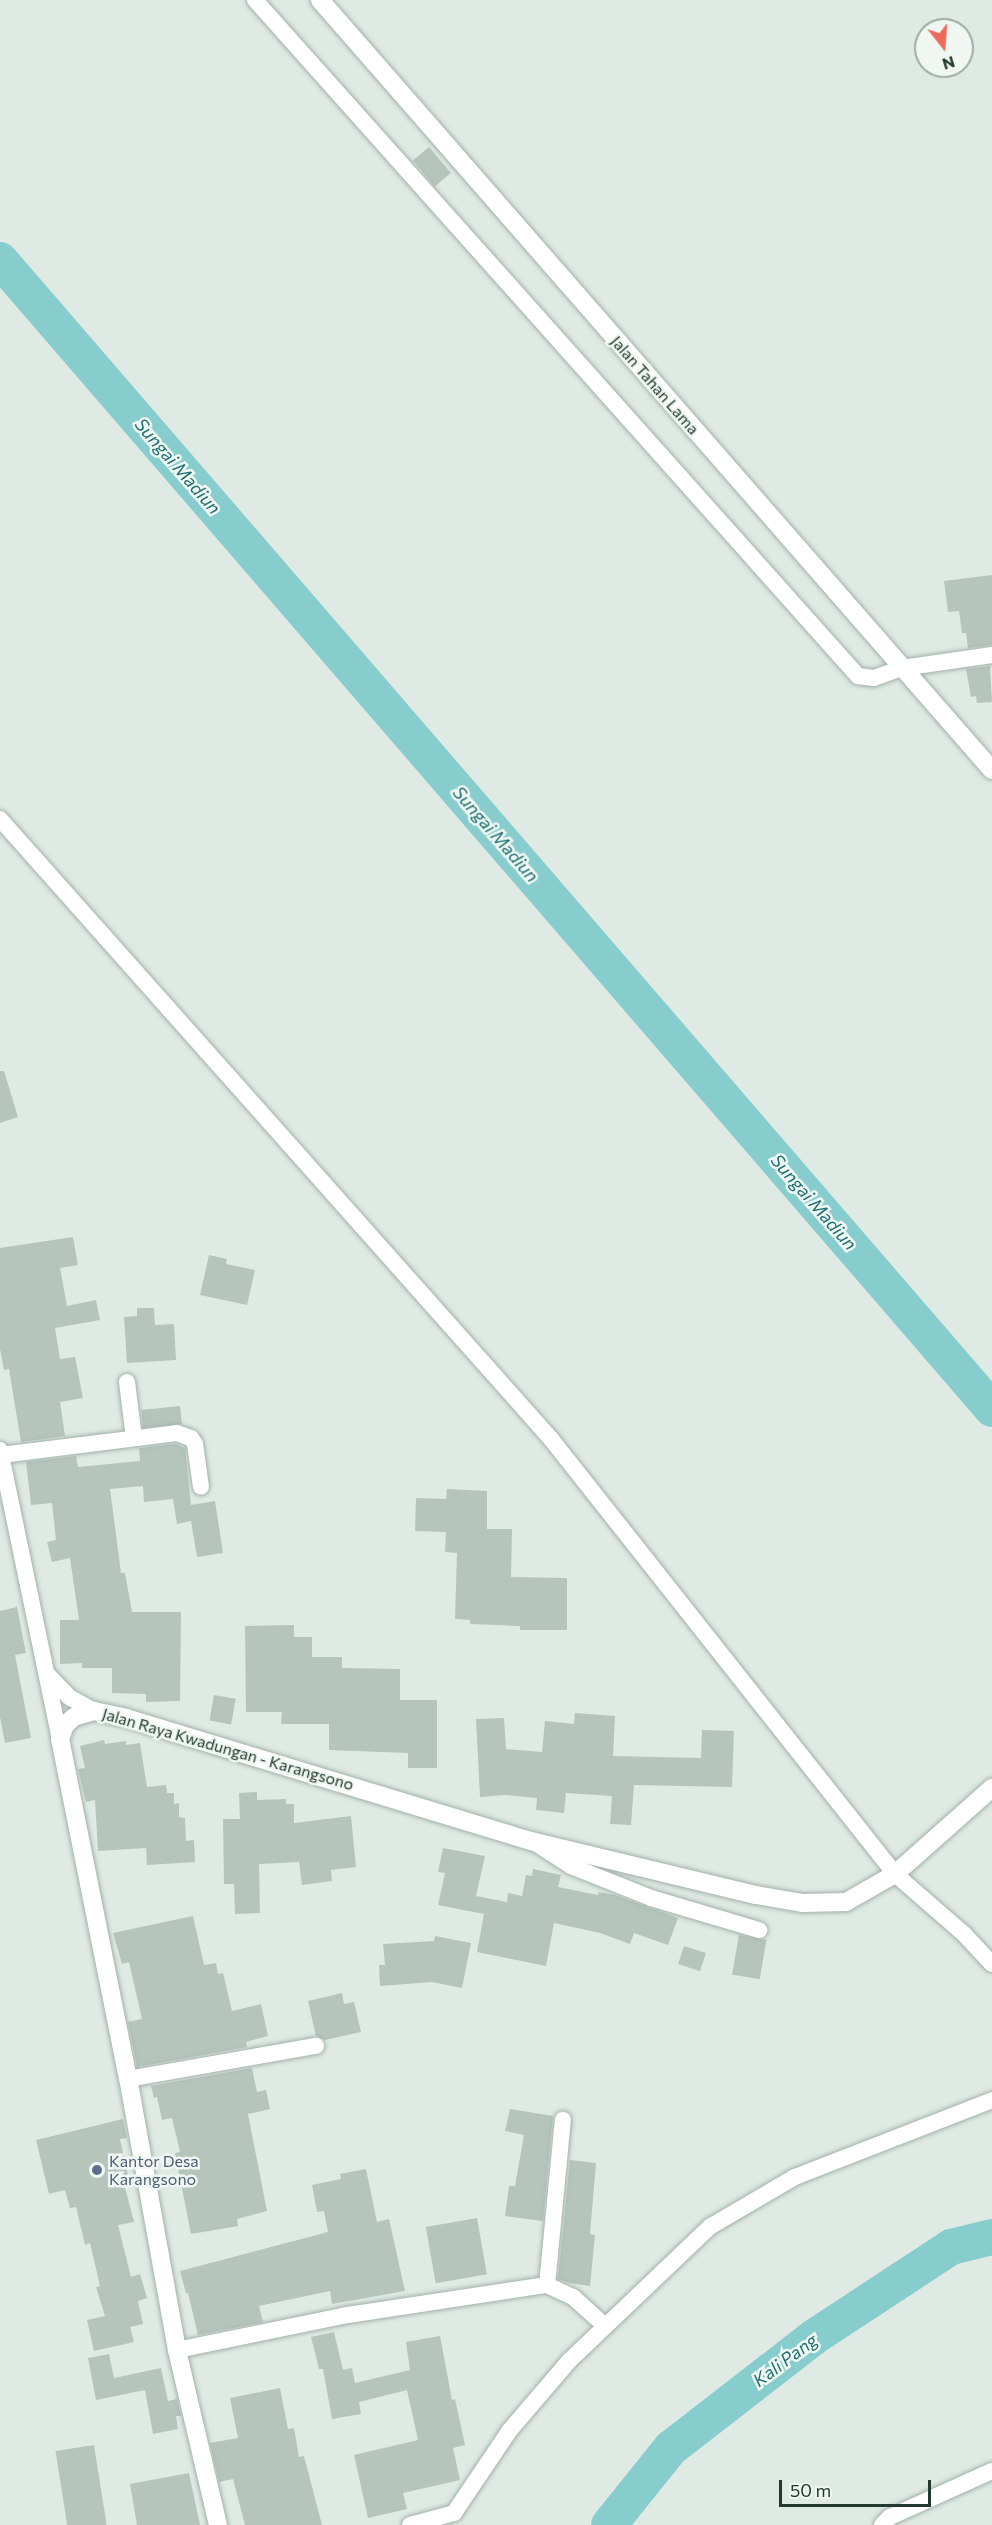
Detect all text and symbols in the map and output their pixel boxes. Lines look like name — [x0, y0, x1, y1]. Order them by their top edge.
north arrow — [914, 18, 974, 78]
text: N — [940, 53, 957, 75]
street label: Jalan Tahan Lama — [607, 332, 703, 438]
water label: Sungai Madiun — [131, 414, 225, 518]
water label: Sungai Madiun — [449, 782, 543, 886]
water label: Sungai Madiun — [767, 1150, 861, 1254]
street label: Jalan Raya Kwadungan - Karangsono — [100, 1704, 356, 1794]
place label: Kantor Desa Karangsono — [109, 2151, 199, 2189]
marker: Kantor Desa Karangsono — [90, 2163, 104, 2177]
water label: Kali Pang — [749, 2329, 821, 2391]
scale bar — [782, 2468, 934, 2506]
text: 50 m — [790, 2479, 831, 2501]

